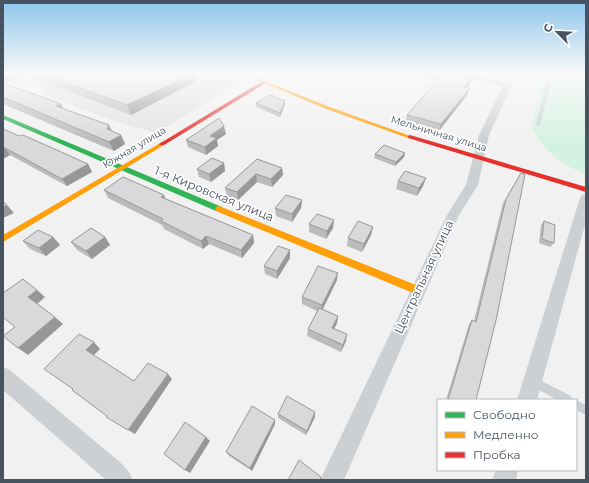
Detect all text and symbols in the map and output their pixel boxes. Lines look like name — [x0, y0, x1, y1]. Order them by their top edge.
north arrow — [537, 12, 577, 52]
text: С — [540, 21, 556, 34]
street label: Мельничная улица — [389, 113, 488, 154]
street label: Южная улица — [100, 123, 168, 171]
street label: 1-я Кировская улица — [152, 163, 276, 224]
street label: Центральная улица — [391, 218, 456, 336]
legend — [437, 399, 577, 471]
text: Свободно — [473, 407, 536, 422]
text: Медленно — [473, 427, 539, 442]
text: Пробка — [473, 447, 521, 462]

